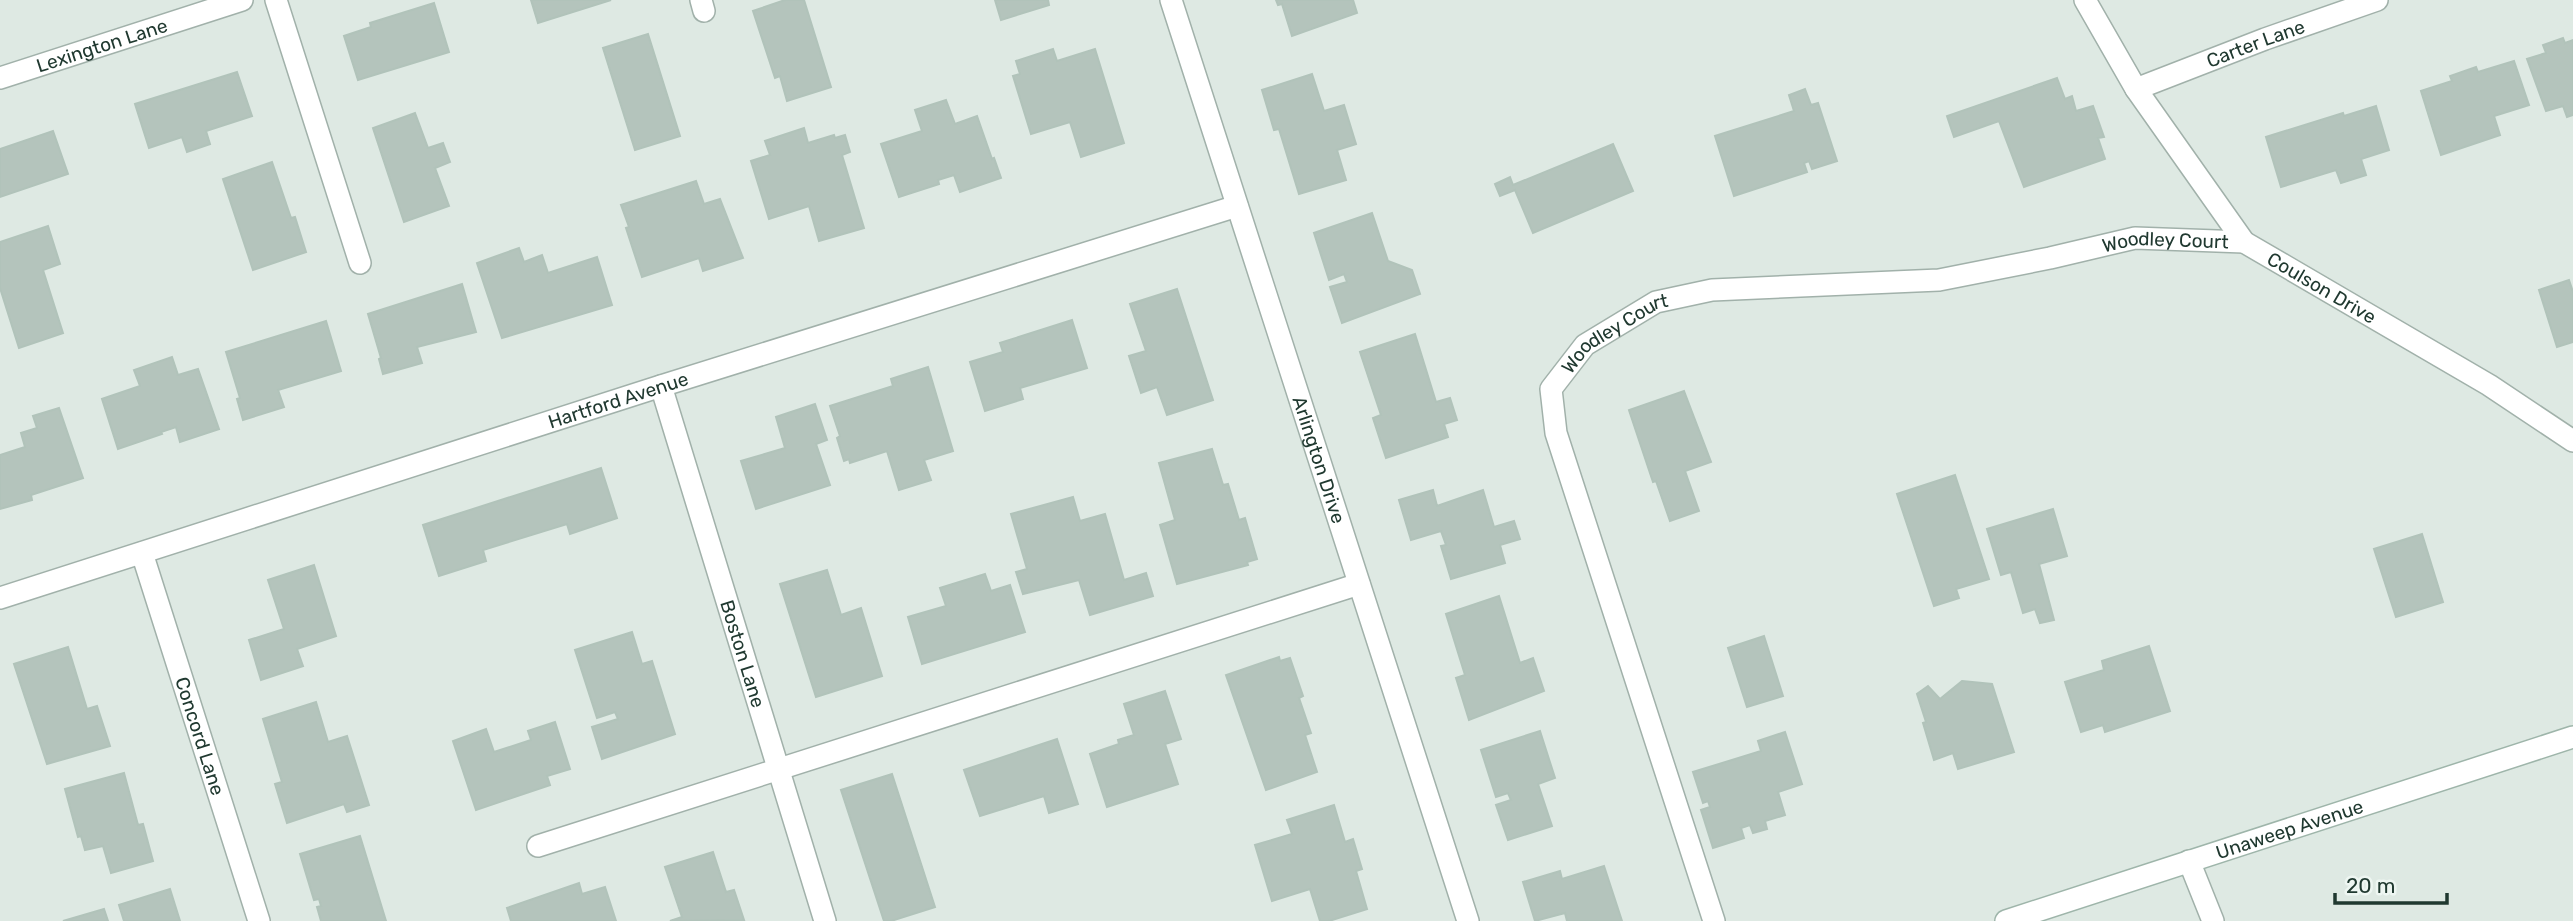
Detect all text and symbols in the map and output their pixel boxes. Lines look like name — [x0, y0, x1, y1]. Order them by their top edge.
street label: Lexington Lane — [33, 14, 170, 78]
street label: Carter Lane — [2203, 15, 2308, 73]
street label: Woodley Court — [2100, 227, 2230, 257]
street label: Coulson Drive — [2263, 247, 2380, 329]
street label: Woodley Court — [1556, 289, 1671, 378]
street label: Hartford Avenue — [545, 367, 691, 433]
street label: Arlington Drive — [1288, 393, 1350, 526]
street label: Boston Lane — [715, 597, 770, 710]
street label: Concord Lane — [170, 674, 229, 798]
street label: Unaweep Avenue — [2213, 795, 2366, 864]
scale bar — [2335, 862, 2447, 906]
text: 20 m — [2346, 873, 2395, 898]

